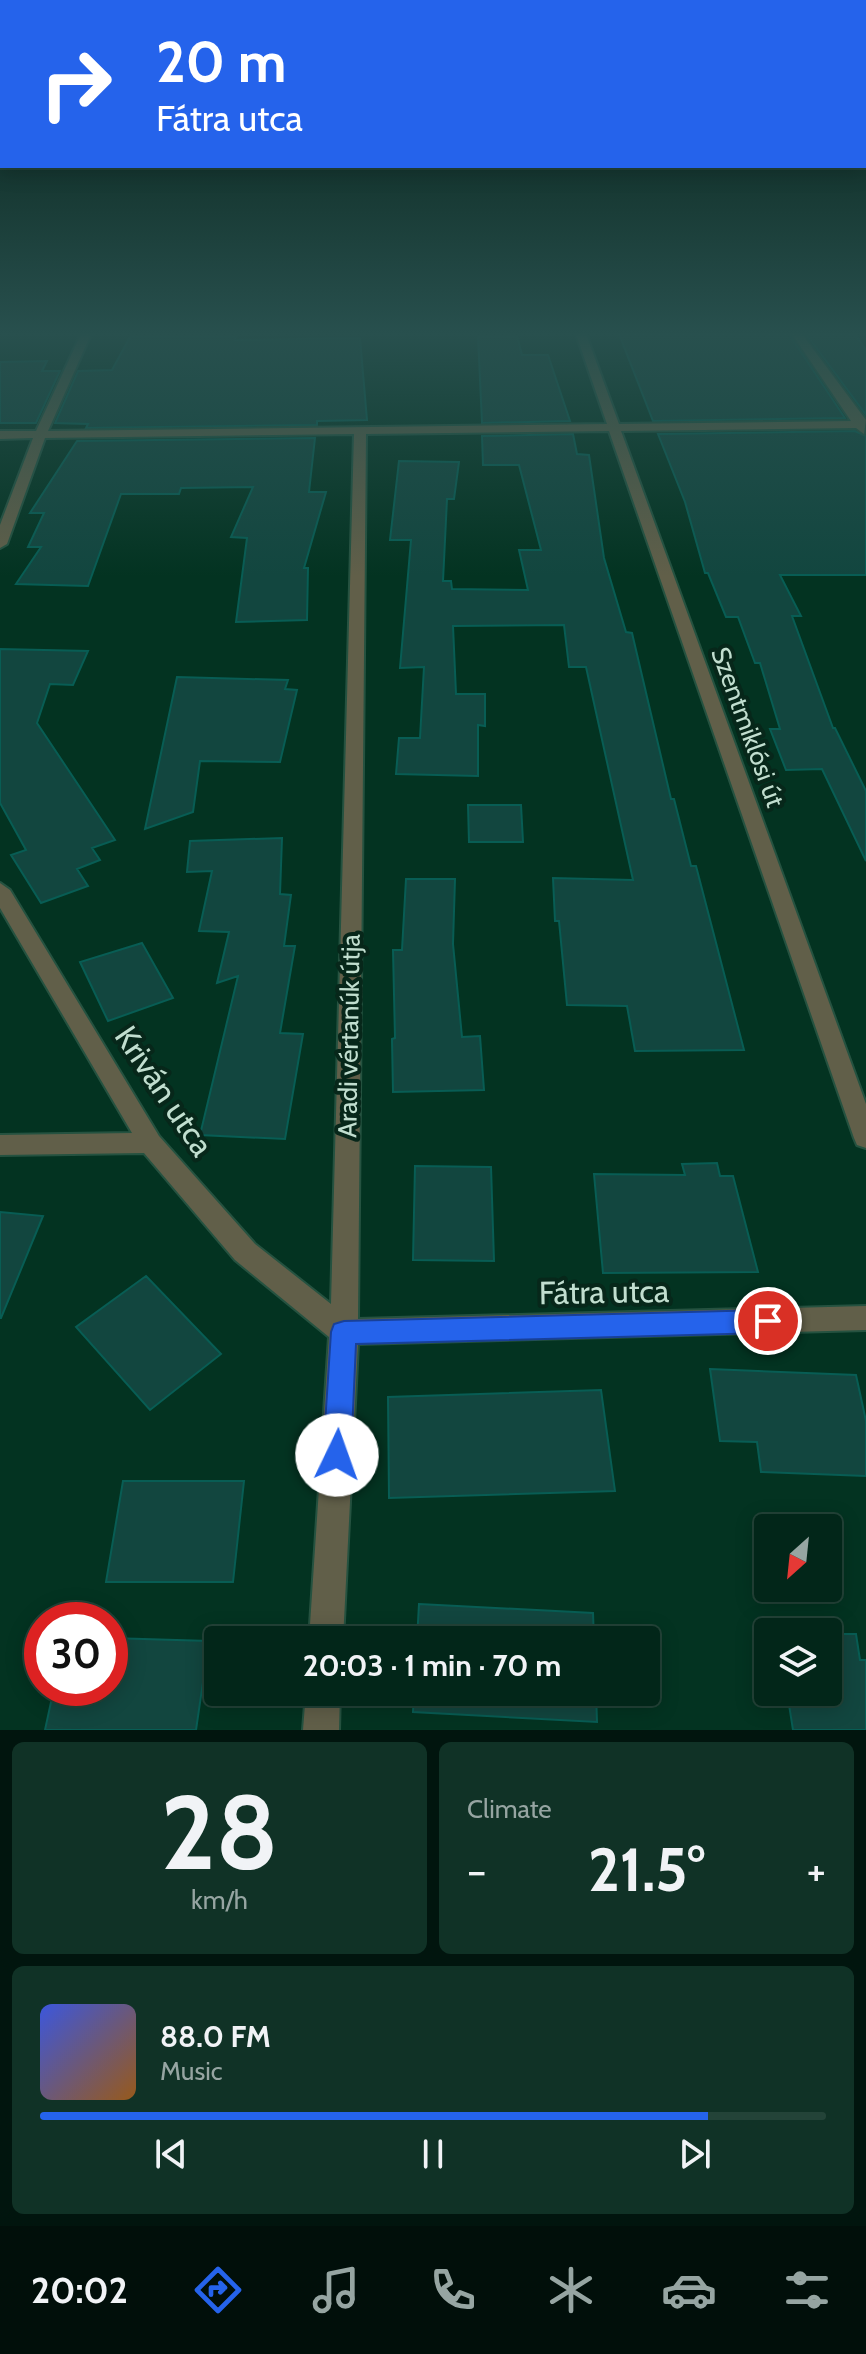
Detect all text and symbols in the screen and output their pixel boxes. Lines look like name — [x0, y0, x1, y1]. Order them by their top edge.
text: 20 m — [156, 28, 286, 96]
icon: right — [24, 32, 128, 136]
text: Fátra utca — [156, 96, 303, 140]
street label: Szentmiklósi út — [704, 643, 792, 812]
street label: Aradi vértanúk útja — [331, 933, 367, 1138]
street label: Kriván utca — [107, 1018, 222, 1164]
street label: Fátra utca — [538, 1271, 670, 1312]
pin — [734, 1287, 802, 1355]
icon: arrive — [746, 1299, 790, 1343]
position arrow — [295, 1413, 379, 1497]
north arrow — [754, 1514, 842, 1602]
map controls — [754, 1514, 842, 1706]
speed limit sign: 30 — [24, 1602, 128, 1706]
button: layers — [754, 1618, 842, 1706]
text: 20:03 · 1 min · 70 m — [303, 1647, 561, 1684]
text: 28 — [161, 1769, 278, 1895]
text: Climate — [467, 1793, 552, 1825]
text: 21.5° — [588, 1833, 705, 1906]
text: − — [467, 1844, 486, 1897]
text: + — [807, 1844, 826, 1897]
text: km/h — [191, 1884, 248, 1916]
text: 88.0 FM — [160, 2018, 271, 2055]
text: Music — [160, 2055, 223, 2087]
icon: previous — [149, 2132, 193, 2176]
icon: pause — [411, 2132, 455, 2176]
icon: next — [673, 2132, 717, 2176]
icon: directions — [190, 2262, 246, 2318]
icon: music — [308, 2262, 364, 2318]
icon: phone — [425, 2262, 481, 2318]
icon: climate — [543, 2262, 599, 2318]
icon: car — [661, 2262, 717, 2318]
icon: filters — [779, 2262, 835, 2318]
text: 20:02 — [31, 2268, 128, 2312]

